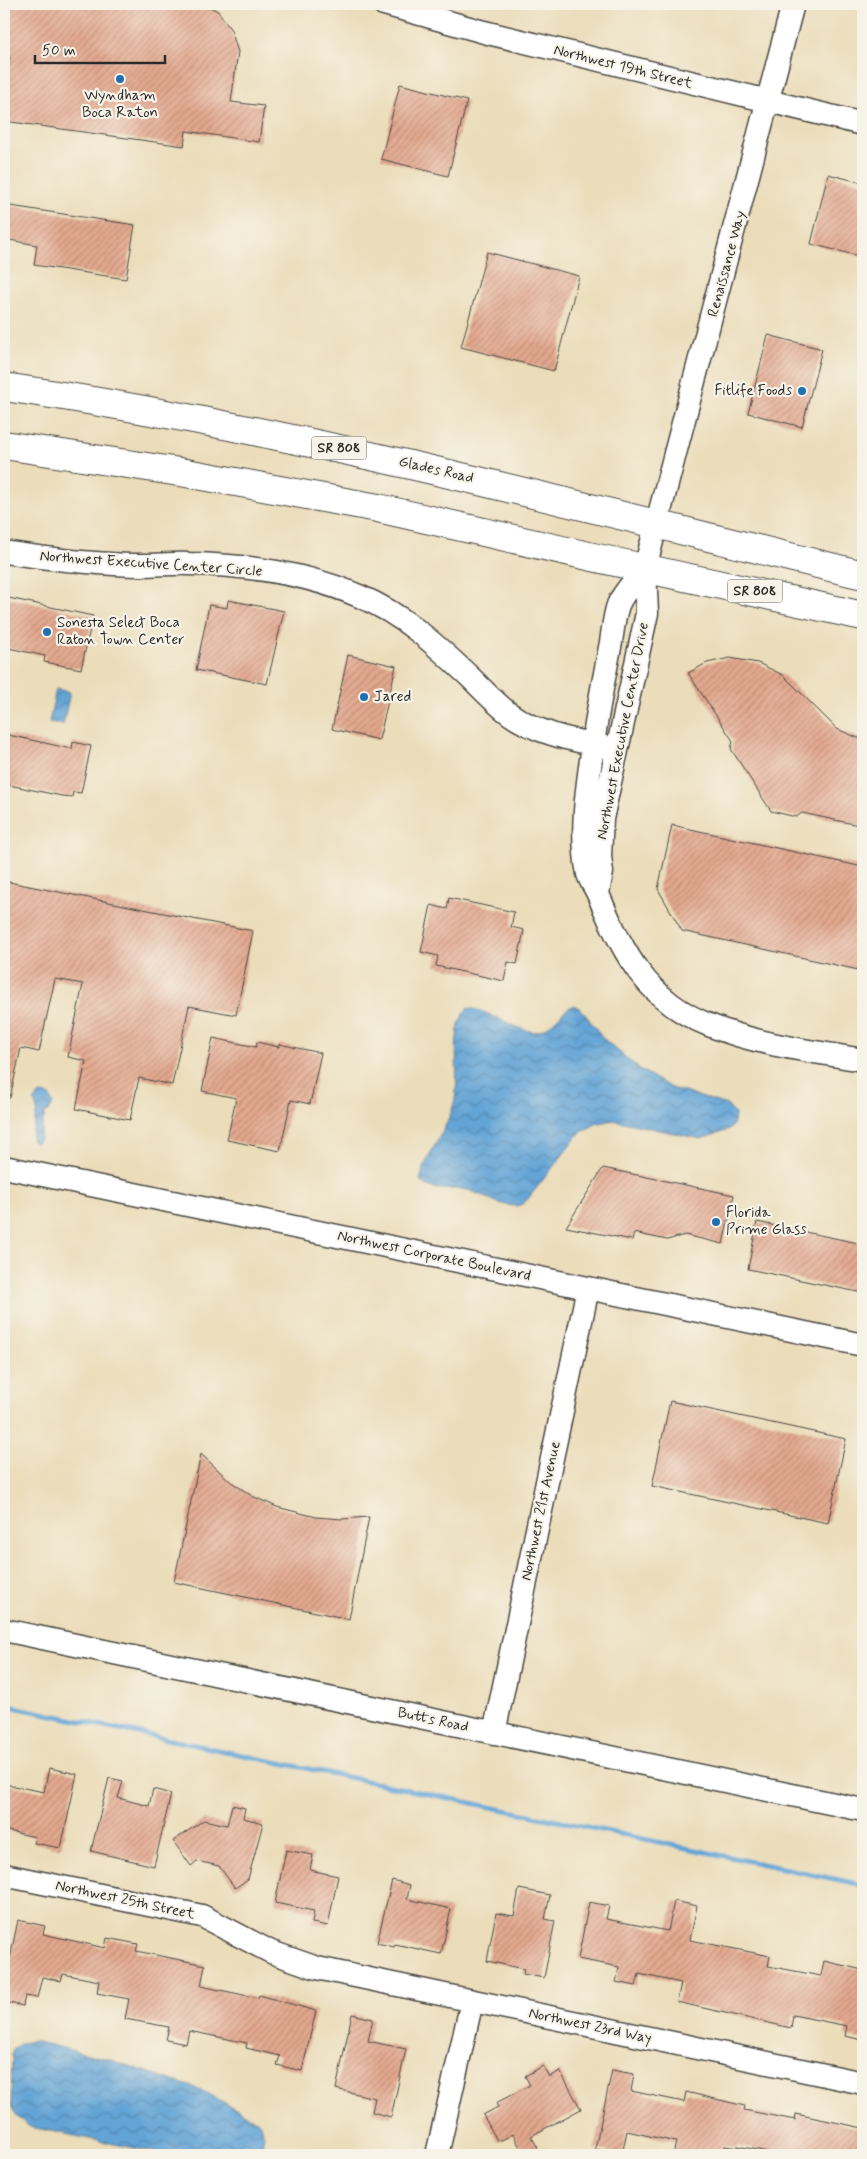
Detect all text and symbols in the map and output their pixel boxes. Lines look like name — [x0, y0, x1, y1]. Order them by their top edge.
scale bar — [35, 32, 165, 64]
street label: Northwest 19th Street — [552, 40, 695, 94]
text: 50 m — [42, 41, 76, 61]
marker: Wyndham Boca Raton — [114, 73, 126, 85]
place label: Wyndham Boca Raton — [82, 86, 158, 123]
street label: Renaissance Way — [703, 208, 751, 319]
place label: Fitlife Foods — [714, 381, 792, 401]
marker: Fitlife Foods — [796, 385, 808, 397]
road number: SR 808 — [312, 436, 366, 459]
street label: Glades Road — [397, 452, 475, 488]
street label: Northwest Executive Center Circle — [39, 546, 263, 582]
road number: SR 808 — [728, 580, 782, 602]
place label: Sonesta Select Boca Raton Town Center — [57, 613, 185, 650]
street label: Northwest Executive Center Drive — [592, 620, 654, 841]
marker: Sonesta Select Boca Raton Town Center — [41, 626, 53, 638]
place label: Jared — [374, 687, 411, 707]
marker: Jared — [358, 691, 370, 703]
place label: Florida Prime Glass — [726, 1203, 807, 1240]
marker: Florida Prime Glass — [710, 1216, 722, 1228]
street label: Northwest Corporate Boulevard — [335, 1226, 533, 1286]
street label: Northwest 21st Avenue — [516, 1439, 566, 1583]
street label: Butts Road — [396, 1703, 470, 1737]
street label: Northwest 25th Street — [53, 1875, 197, 1925]
street label: Northwest 23rd Way — [527, 2003, 653, 2049]

